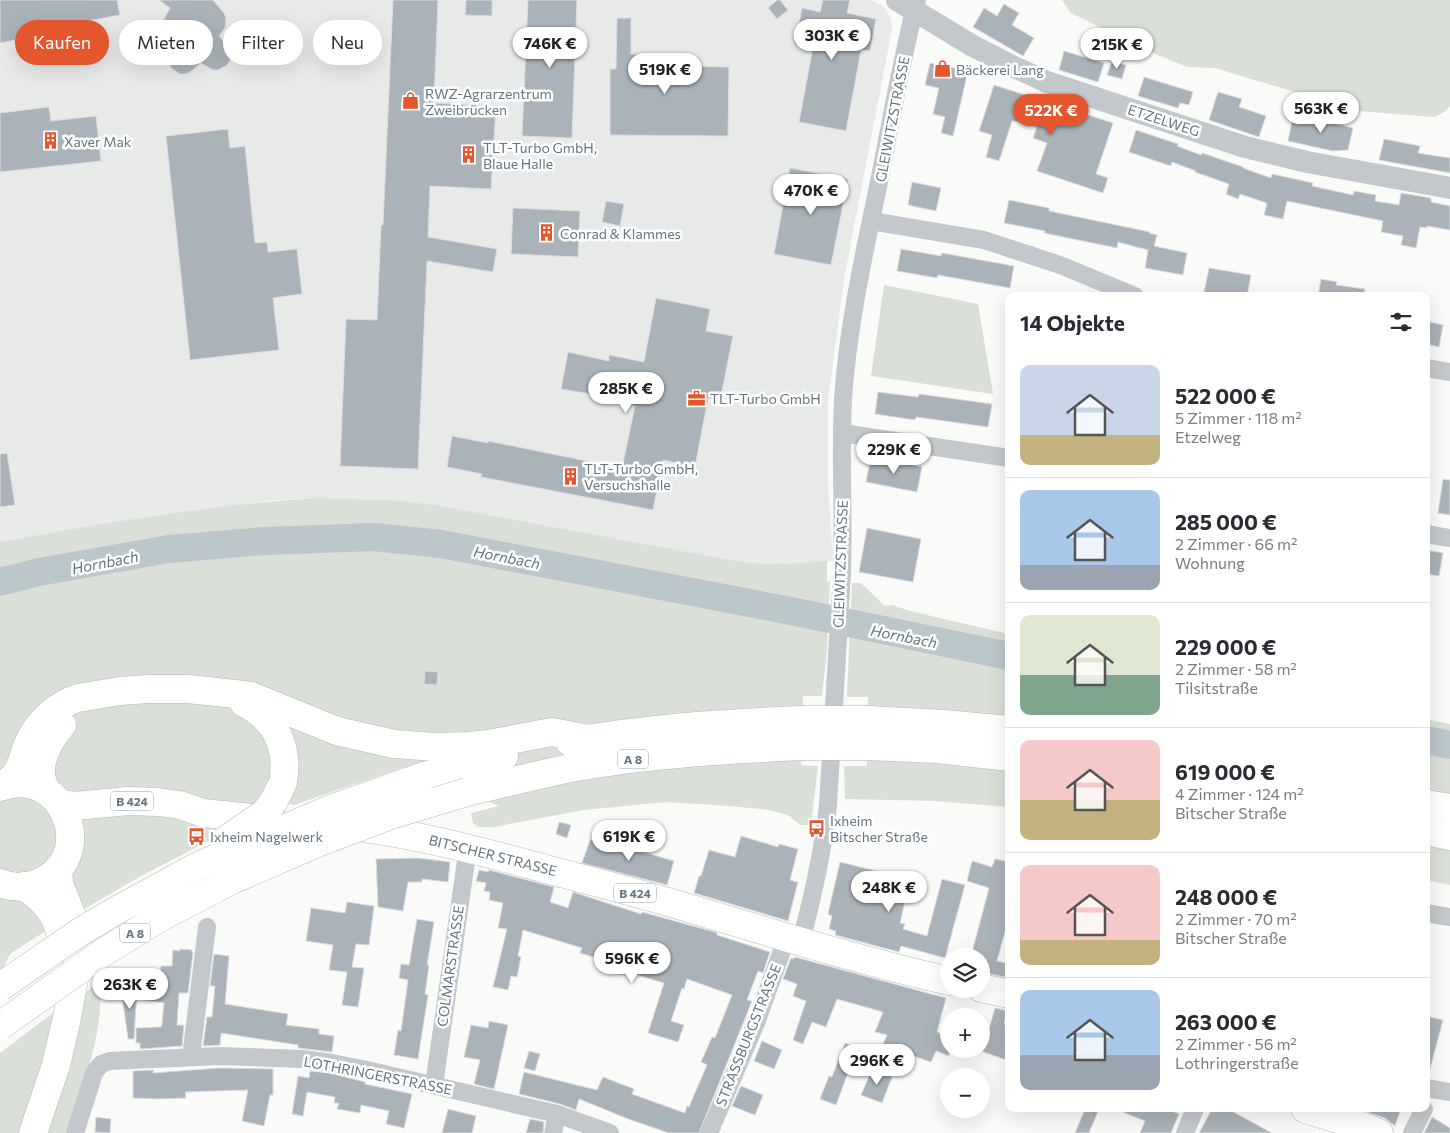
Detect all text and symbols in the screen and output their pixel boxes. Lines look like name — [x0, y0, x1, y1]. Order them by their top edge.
pin: 303K € — [791, 18, 873, 61]
chip: Kaufen — [15, 20, 109, 65]
chip: Mieten — [119, 20, 213, 65]
chip: Filter — [223, 20, 303, 65]
chip: Neu — [313, 20, 382, 65]
text: 303K € — [805, 25, 859, 44]
pin: 746K € — [509, 27, 591, 69]
pin: 215K € — [1076, 28, 1158, 70]
text: 746K € — [523, 33, 577, 52]
text: 215K € — [1091, 34, 1143, 53]
pin: 519K € — [624, 52, 706, 95]
street label: GLEIWITZSTRASSE — [871, 55, 913, 183]
text: 519K € — [639, 59, 691, 78]
shop icon: Bäckerei Lang — [932, 59, 952, 79]
place label: Bäckerei Lang — [956, 61, 1044, 78]
place label: RWZ-Agrarzentrum Zweibrücken — [425, 85, 552, 118]
shop icon: RWZ-Agrarzentrum Zweibrücken — [401, 91, 421, 111]
pin: 563K € — [1280, 92, 1362, 134]
pin: 522K € — [1010, 94, 1092, 136]
text: 563K € — [1294, 98, 1348, 117]
text: 522K € — [1024, 100, 1078, 119]
street label: ETZELWEG — [1126, 100, 1202, 140]
building icon: Xaver Mak — [40, 131, 60, 151]
place label: Xaver Mak — [64, 133, 132, 150]
place label: TLT-Turbo GmbH, Blaue Halle — [483, 139, 597, 172]
building icon: TLT-Turbo GmbH, Blaue Halle — [459, 145, 479, 165]
pin: 470K € — [770, 174, 852, 216]
text: 470K € — [784, 180, 838, 199]
building icon: Conrad & Klammes — [536, 223, 556, 243]
place label: Conrad & Klammes — [560, 225, 681, 242]
icon: filters — [1387, 308, 1415, 336]
text: 14 Objekte — [1020, 310, 1125, 335]
pin: 285K € — [585, 372, 667, 414]
text: 285K € — [599, 378, 653, 397]
text: 522 000 € — [1175, 383, 1276, 408]
icon: home — [1060, 385, 1120, 445]
office icon: TLT-Turbo GmbH — [686, 388, 706, 408]
place label: TLT-Turbo GmbH — [710, 390, 821, 407]
text: 5 Zimmer · 118 m² — [1175, 408, 1302, 427]
text: Etzelweg — [1175, 427, 1241, 446]
pin: 229K € — [853, 432, 935, 475]
text: 229K € — [867, 439, 921, 458]
place label: TLT-Turbo GmbH, Versuchshalle — [584, 460, 698, 493]
building icon: TLT-Turbo GmbH, Versuchshalle — [560, 466, 580, 486]
street label: GLEIWITZSTRASSE — [829, 500, 851, 628]
text: 285 000 € — [1175, 509, 1277, 534]
icon: home — [1060, 510, 1120, 570]
text: 2 Zimmer · 66 m² — [1175, 534, 1297, 553]
water label: Hornbach — [472, 542, 542, 572]
water label: Hornbach — [70, 547, 140, 577]
text: Wohnung — [1175, 553, 1245, 572]
water label: Hornbach — [869, 621, 939, 651]
text: 229 000 € — [1175, 634, 1276, 659]
icon: home — [1060, 635, 1120, 695]
text: 2 Zimmer · 58 m² — [1175, 659, 1297, 678]
text: Tilsitstraße — [1175, 678, 1258, 697]
road number: A 8 — [618, 750, 648, 769]
text: 619 000 € — [1175, 759, 1275, 784]
icon: home — [1060, 760, 1120, 820]
text: 4 Zimmer · 124 m² — [1175, 784, 1304, 803]
road number: B 424 — [111, 791, 153, 810]
text: Bitscher Straße — [1175, 803, 1287, 822]
place label: Ixheim Bitscher Straße — [830, 812, 928, 845]
bus stop icon: Ixheim Bitscher Straße — [806, 818, 826, 838]
pin: 619K € — [588, 820, 670, 862]
bus stop icon: Ixheim Nagelwerk — [186, 826, 206, 846]
text: 619K € — [603, 826, 655, 845]
place label: Ixheim Nagelwerk — [210, 828, 323, 845]
street label: BITSCHER STRASSE — [427, 831, 559, 879]
pin: 248K € — [848, 870, 930, 913]
text: 248K € — [862, 877, 916, 896]
road number: B 424 — [614, 884, 656, 902]
text: 248 000 € — [1175, 884, 1277, 909]
icon: home — [1060, 885, 1120, 945]
street label: COLMARSTRASSE — [433, 904, 467, 1028]
text: 2 Zimmer · 70 m² — [1175, 909, 1297, 928]
road number: A 8 — [120, 924, 150, 942]
text: Bitscher Straße — [1175, 928, 1287, 947]
pin: 596K € — [591, 942, 673, 984]
text: 596K € — [605, 948, 659, 967]
map controls — [940, 948, 990, 1118]
button: layers — [940, 948, 990, 998]
street label: STRASSBURGSTRASSE — [712, 961, 784, 1109]
pin: 263K € — [89, 968, 171, 1010]
text: 263K € — [103, 974, 157, 993]
button: + — [940, 1008, 990, 1058]
text: 263 000 € — [1175, 1009, 1277, 1034]
icon: home — [1060, 1010, 1120, 1070]
text: 2 Zimmer · 56 m² — [1175, 1034, 1297, 1053]
pin: 296K € — [836, 1044, 918, 1086]
text: 296K € — [850, 1050, 904, 1069]
street label: LOTHRINGERSTRASSE — [302, 1052, 454, 1098]
text: Lothringerstraße — [1175, 1053, 1299, 1072]
button: − — [940, 1068, 990, 1118]

